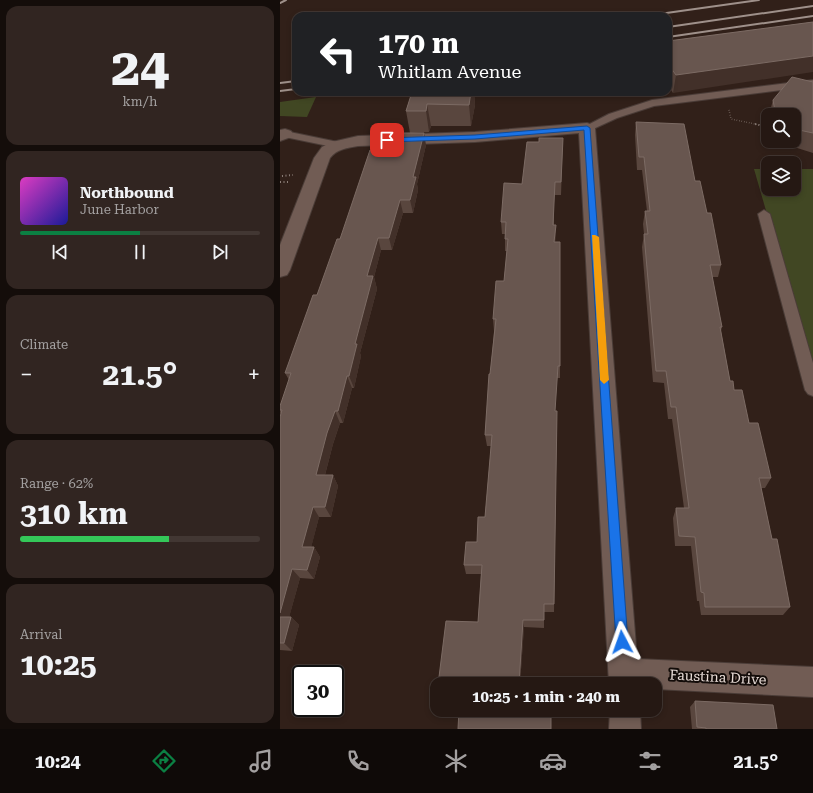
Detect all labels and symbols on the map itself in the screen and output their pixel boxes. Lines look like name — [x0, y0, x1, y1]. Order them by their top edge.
pin — [370, 123, 404, 157]
position arrow — [601, 621, 643, 663]
speed limit sign: 30 — [292, 665, 344, 717]
street label: Faustina Drive — [669, 666, 767, 688]

